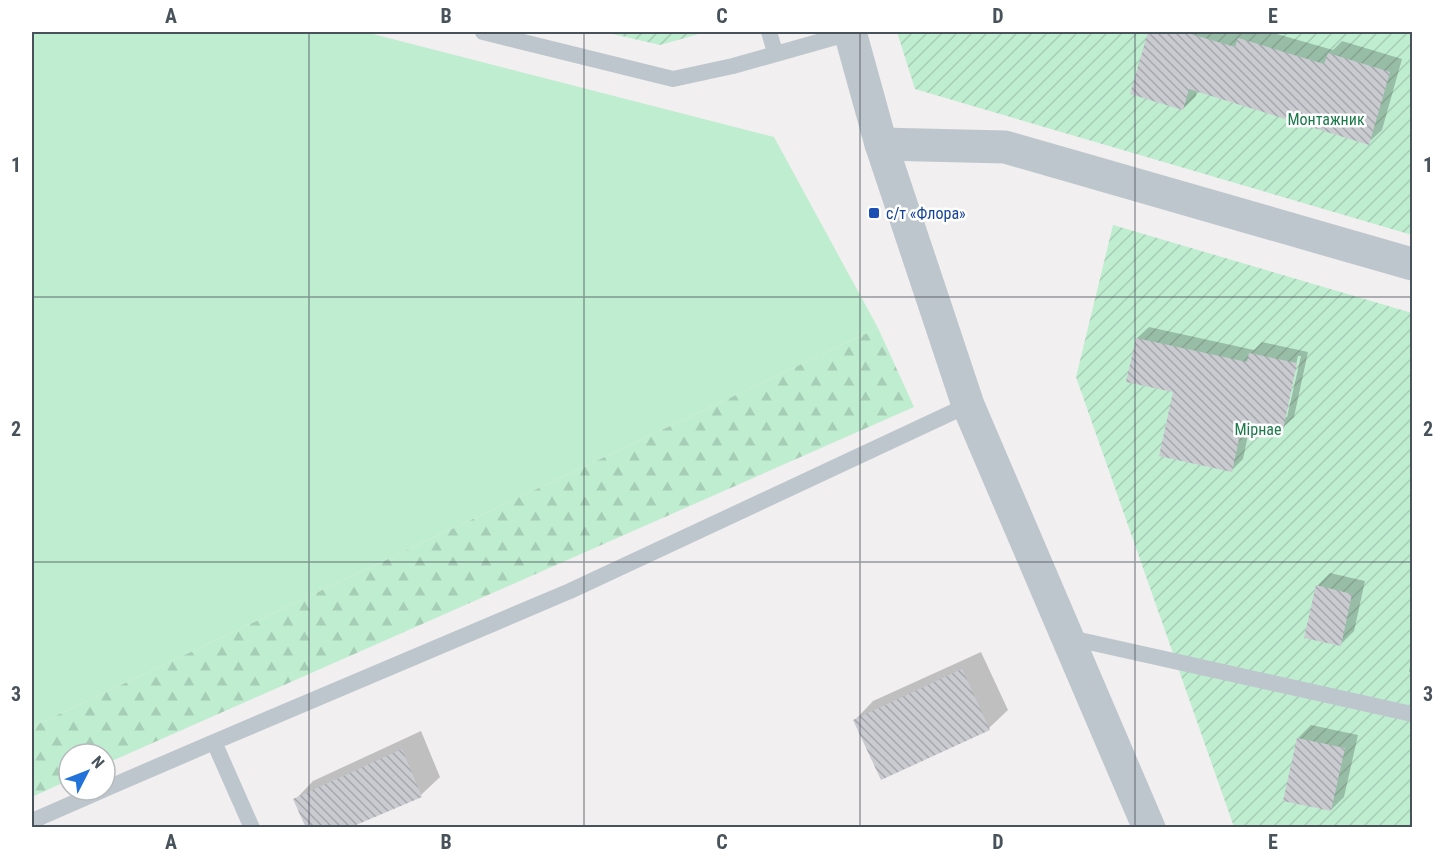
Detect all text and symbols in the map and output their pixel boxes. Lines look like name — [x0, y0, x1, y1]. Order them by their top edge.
text: A — [165, 4, 177, 28]
text: B — [440, 4, 452, 28]
text: C — [716, 4, 728, 28]
text: D — [992, 4, 1004, 28]
text: E — [1268, 4, 1278, 28]
park label: Монтажник — [1287, 110, 1365, 129]
text: 1 — [11, 153, 21, 177]
text: 1 — [1423, 153, 1433, 177]
place label: с/т «Флора» — [886, 204, 966, 223]
marker: с/т «Флора» — [867, 206, 881, 220]
text: 2 — [11, 417, 21, 441]
text: 2 — [1423, 417, 1433, 441]
park label: Мірнае — [1235, 420, 1281, 439]
text: 3 — [11, 682, 21, 706]
text: 3 — [1423, 682, 1433, 706]
north arrow — [57, 742, 117, 802]
text: N — [87, 752, 108, 772]
text: A — [165, 830, 177, 854]
text: B — [440, 830, 452, 854]
text: C — [716, 830, 728, 854]
text: D — [992, 830, 1004, 854]
text: E — [1268, 830, 1278, 854]

